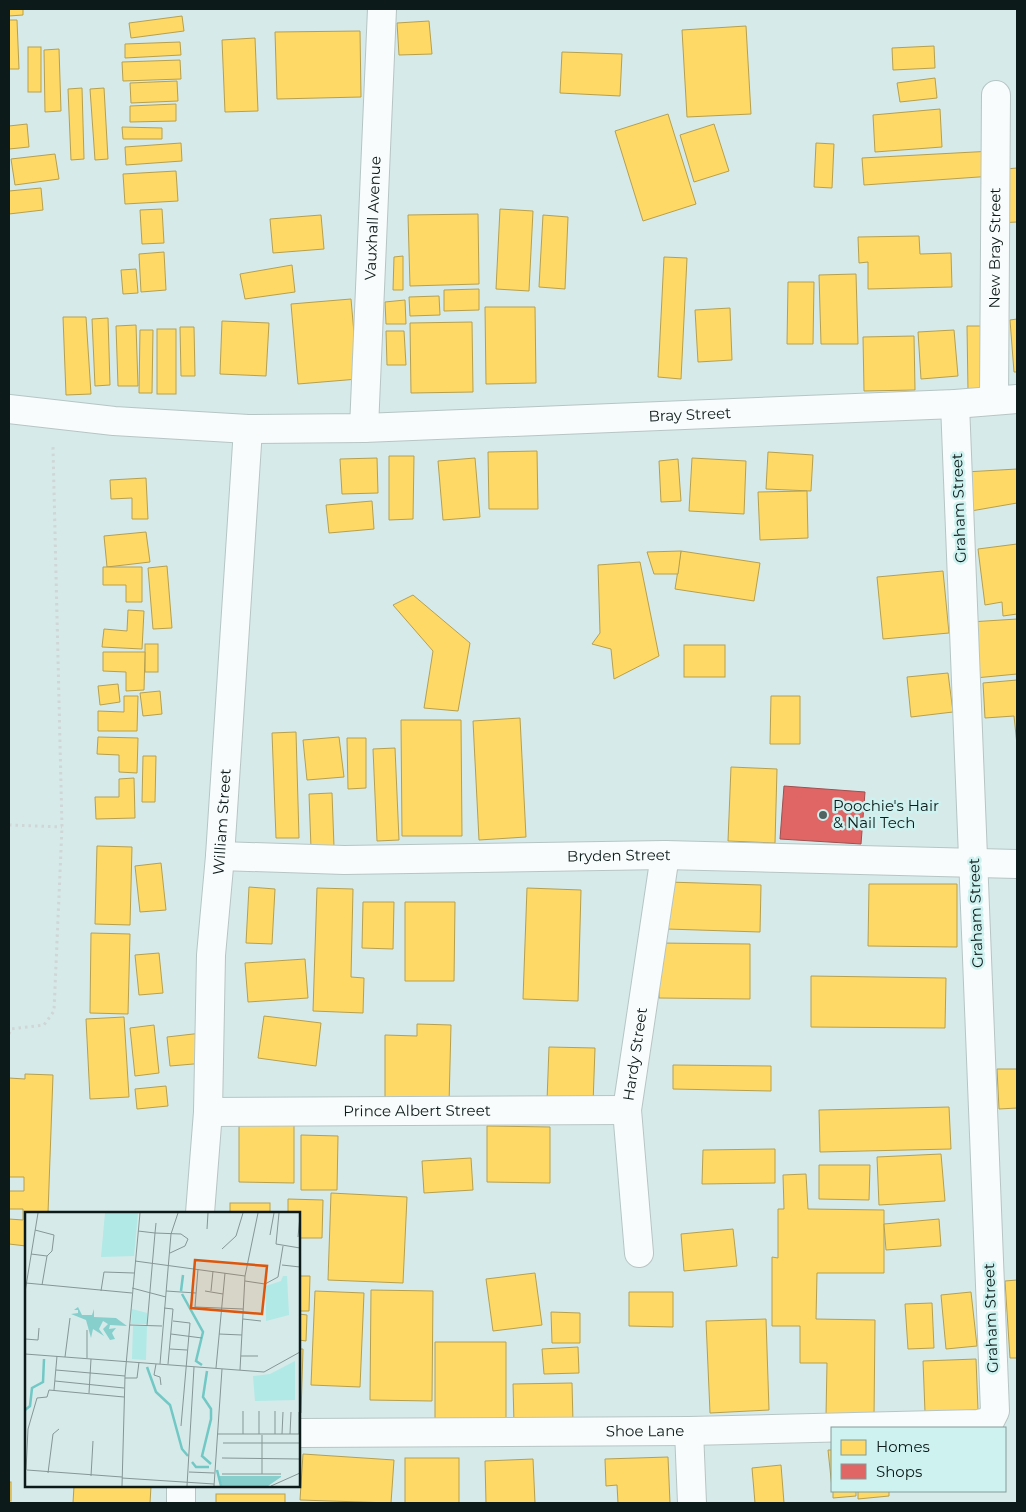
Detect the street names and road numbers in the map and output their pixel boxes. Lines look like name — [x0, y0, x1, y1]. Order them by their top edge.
street label: Vauxhall Avenue — [360, 156, 385, 281]
street label: New Bray Street — [985, 187, 1004, 309]
street label: Bray Street — [648, 403, 732, 425]
street label: Graham Street — [947, 453, 970, 563]
street label: William Street — [208, 768, 235, 876]
street label: Bryden Street — [567, 845, 671, 866]
street label: Graham Street — [964, 858, 987, 968]
street label: Hardy Street — [618, 1006, 651, 1102]
street label: Prince Albert Street — [343, 1101, 491, 1120]
street label: Graham Street — [979, 1263, 1002, 1373]
street label: Shoe Lane — [606, 1421, 684, 1440]

